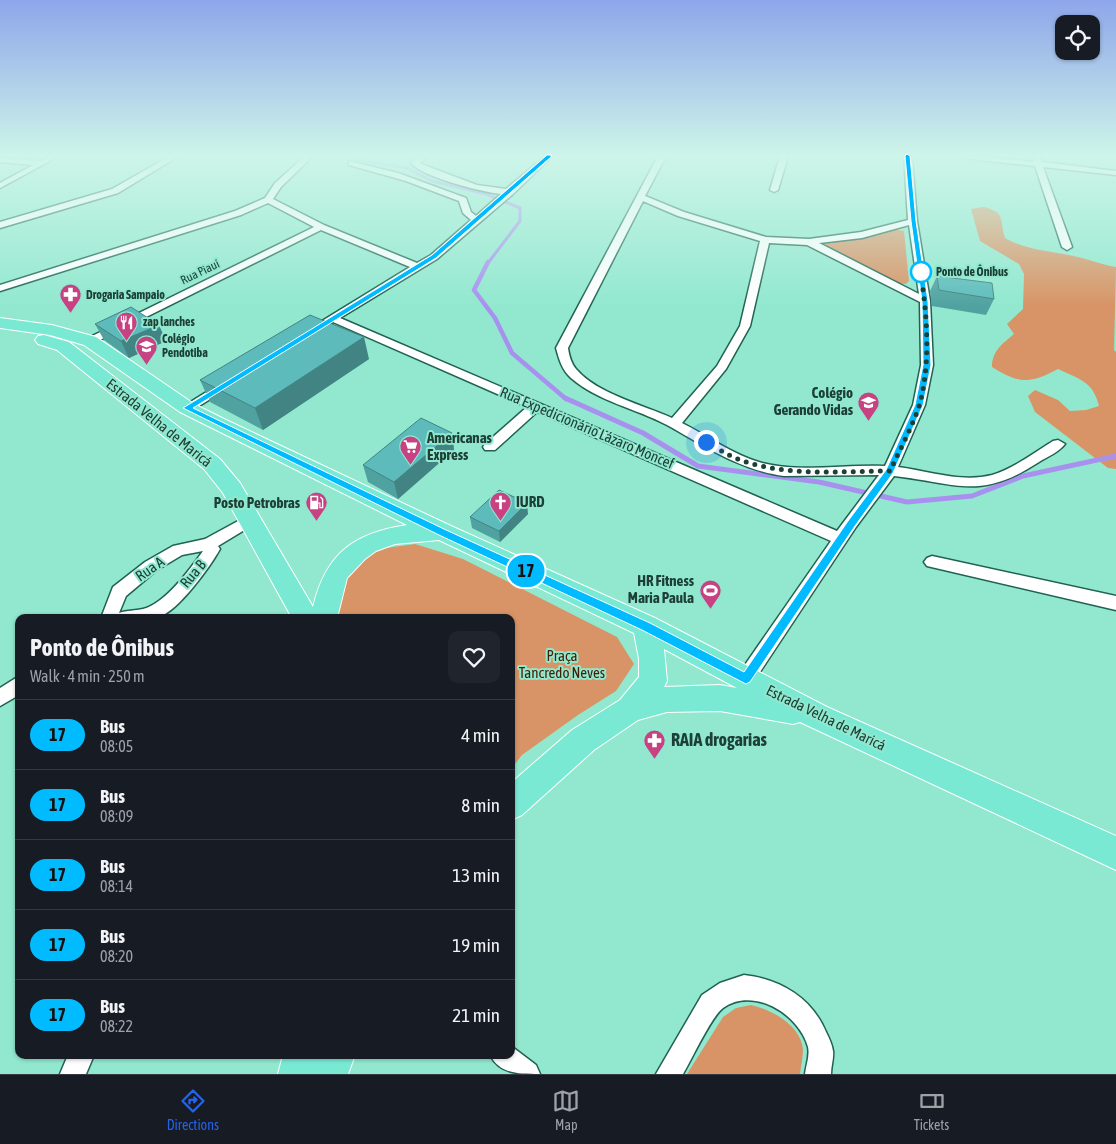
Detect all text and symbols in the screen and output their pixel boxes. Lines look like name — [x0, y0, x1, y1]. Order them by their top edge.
map controls — [1055, 15, 1100, 60]
button: locate — [1055, 15, 1100, 60]
street label: Rua Piauí — [178, 256, 222, 287]
marker: Ponto de Ônibus — [910, 261, 932, 283]
place label: Ponto de Ônibus — [936, 264, 1009, 279]
pharmacy icon: Drogaria Sampaio — [58, 283, 82, 314]
place label: Drogaria Sampaio — [86, 288, 165, 302]
restaurant icon: zap lanches — [115, 310, 139, 341]
place label: zap lanches — [143, 315, 196, 329]
place label: Colégio Pendotiba — [162, 332, 208, 360]
school or university icon: Colégio Pendotiba — [134, 334, 158, 365]
street label: Estrada Velha de Maricá — [103, 375, 215, 470]
street label: Rua Expedicionário Lázaro Moncef — [498, 383, 677, 472]
place label: Colégio Gerando Vidas — [773, 384, 854, 418]
school or university icon: Colégio Gerando Vidas — [857, 390, 881, 421]
place label: Americanas Express — [426, 429, 493, 463]
your location — [694, 430, 719, 455]
supermarket icon: Americanas Express — [399, 435, 423, 466]
church icon: IURD — [488, 490, 512, 521]
fuel station icon: Posto Petrobras — [304, 491, 328, 522]
place label: IURD — [516, 493, 545, 510]
place label: Posto Petrobras — [214, 494, 301, 511]
street label: Rua A — [132, 552, 168, 584]
line badge: 17 — [504, 555, 548, 587]
street label: Rua B — [176, 556, 209, 591]
text: 17 — [518, 560, 534, 581]
place label: HR Fitness Maria Paula — [628, 572, 695, 606]
sports icon: HR Fitness Maria Paula — [698, 578, 722, 609]
button: heart — [448, 631, 500, 683]
text: Ponto de Ônibus — [30, 634, 174, 661]
park label: Praça Tancredo Neves — [519, 647, 605, 681]
text: Walk · 4 min · 250 m — [30, 667, 144, 685]
street label: Estrada Velha de Maricá — [764, 681, 889, 754]
text: Bus — [100, 715, 125, 737]
text: 17 — [49, 724, 66, 745]
text: 4 min — [461, 724, 500, 746]
pharmacy icon: RAIA drogarias — [643, 728, 667, 759]
place label: RAIA drogarias — [671, 729, 768, 750]
text: 08:05 — [100, 737, 133, 755]
text: Bus — [100, 785, 125, 807]
text: 17 — [49, 794, 66, 815]
text: 8 min — [461, 794, 500, 816]
text: 08:09 — [100, 807, 133, 825]
text: Bus — [100, 855, 125, 877]
text: 17 — [49, 864, 66, 885]
text: 13 min — [452, 864, 500, 886]
text: 08:14 — [100, 877, 133, 895]
text: Bus — [100, 925, 125, 947]
text: 17 — [49, 934, 66, 955]
text: 19 min — [452, 934, 500, 956]
text: 08:20 — [100, 947, 133, 965]
text: Bus — [100, 995, 125, 1017]
text: 17 — [49, 1004, 66, 1025]
text: 21 min — [452, 1004, 500, 1026]
text: 08:22 — [100, 1017, 133, 1035]
tab: Directions — [167, 1087, 219, 1133]
tab: Map — [552, 1087, 580, 1133]
tab: Tickets — [914, 1087, 949, 1133]

